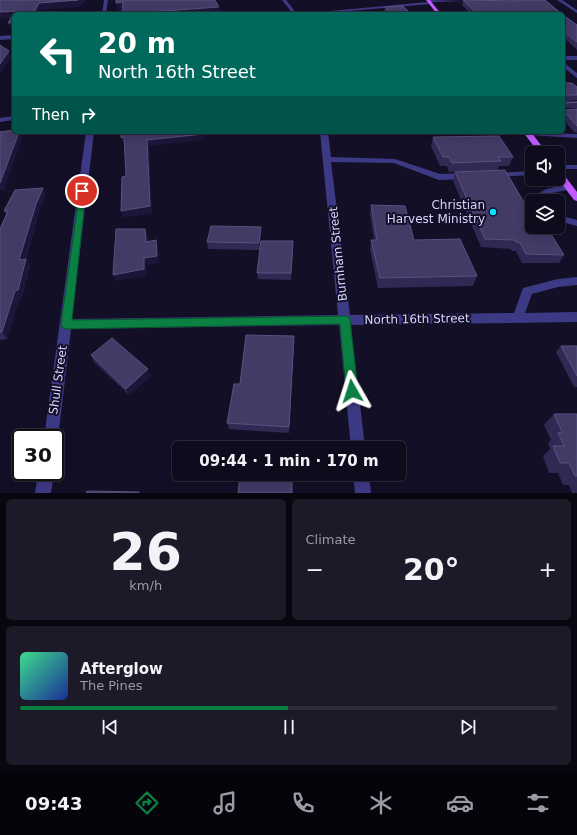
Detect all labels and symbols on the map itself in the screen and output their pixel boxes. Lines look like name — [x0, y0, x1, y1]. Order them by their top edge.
pin — [65, 174, 99, 208]
place label: Christian Harvest Ministry — [387, 198, 485, 226]
street label: Burnham Street — [326, 206, 350, 302]
marker: Christian Harvest Ministry — [488, 207, 498, 217]
street label: North 16th Street — [364, 311, 470, 327]
street label: Shull Street — [46, 344, 70, 416]
position arrow — [331, 370, 373, 412]
speed limit sign: 30 — [12, 429, 64, 481]

